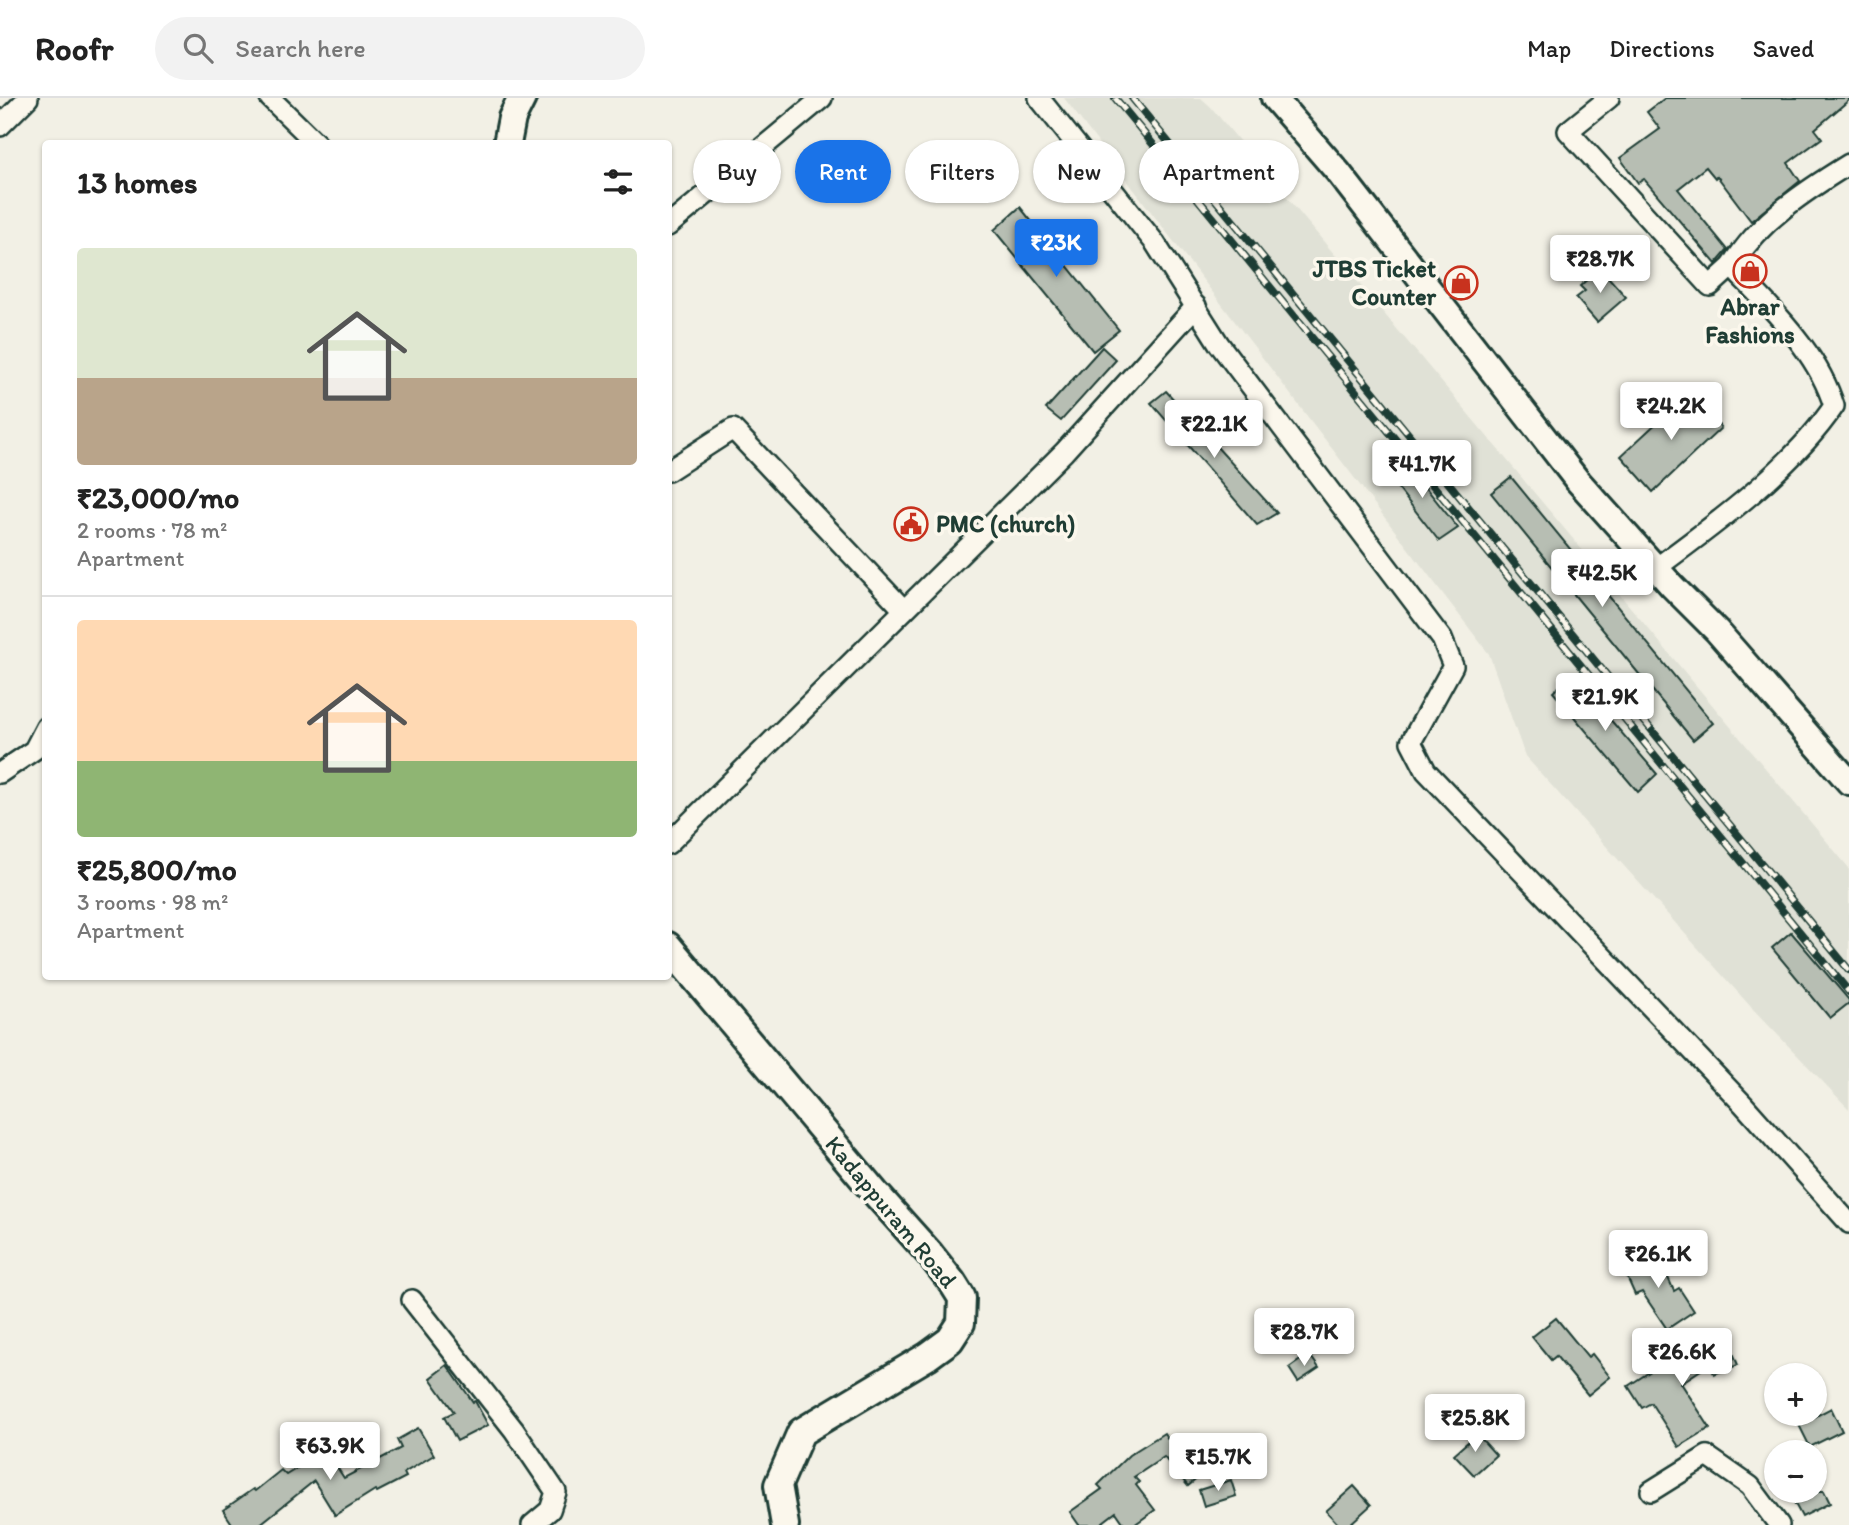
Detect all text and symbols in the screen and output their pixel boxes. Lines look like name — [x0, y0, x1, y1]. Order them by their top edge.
search box — [155, 17, 645, 80]
text: Roofr — [35, 29, 113, 68]
icon: search — [179, 29, 217, 67]
text: Search here — [235, 32, 366, 64]
text: Map — [1527, 34, 1571, 63]
text: Directions — [1609, 34, 1715, 63]
text: Saved — [1753, 34, 1814, 63]
chip: Buy — [693, 140, 781, 203]
chip: Rent — [795, 140, 891, 203]
chip: Filters — [905, 140, 1019, 203]
chip: New — [1033, 140, 1125, 203]
chip: Apartment — [1139, 140, 1299, 203]
icon: filters — [599, 163, 637, 201]
text: 13 homes — [77, 164, 197, 201]
pin: ₹23K — [1015, 220, 1097, 279]
text: ₹23K — [1031, 228, 1081, 256]
pin: ₹28.7K — [1543, 236, 1657, 295]
text: ₹28.7K — [1566, 244, 1634, 272]
shop icon: Abrar Fashions — [1731, 252, 1769, 290]
place label: JTBS Ticket Counter — [1312, 254, 1436, 311]
shop icon: JTBS Ticket Counter — [1442, 264, 1480, 302]
place label: Abrar Fashions — [1705, 292, 1795, 349]
icon: home — [294, 293, 420, 419]
pin: ₹24.2K — [1614, 382, 1728, 442]
text: ₹24.2K — [1636, 391, 1706, 419]
pin: ₹22.1K — [1157, 400, 1271, 460]
text: ₹22.1K — [1181, 409, 1247, 437]
pin: ₹41.7K — [1365, 440, 1479, 500]
text: ₹41.7K — [1388, 449, 1456, 477]
text: ₹23,000/mo — [77, 479, 239, 516]
public building icon: PMC (church) — [892, 505, 930, 543]
place label: PMC (church) — [936, 509, 1075, 539]
text: 2 rooms · 78 m² — [77, 516, 227, 544]
text: Apartment — [77, 544, 184, 572]
pin: ₹42.5K — [1545, 550, 1659, 609]
text: ₹42.5K — [1567, 558, 1637, 586]
icon: home — [294, 665, 420, 791]
pin: ₹21.9K — [1548, 674, 1662, 733]
text: ₹21.9K — [1572, 682, 1638, 710]
text: ₹25,800/mo — [77, 851, 237, 888]
text: 3 rooms · 98 m² — [77, 888, 228, 916]
text: Apartment — [77, 916, 184, 944]
street label: Kadappuram Road — [819, 1130, 963, 1294]
pin: ₹26.1K — [1601, 1230, 1715, 1290]
text: ₹26.1K — [1625, 1239, 1691, 1267]
pin: ₹28.7K — [1247, 1308, 1361, 1368]
text: ₹28.7K — [1270, 1317, 1338, 1345]
pin: ₹26.6K — [1625, 1328, 1739, 1388]
text: ₹26.6K — [1648, 1337, 1716, 1365]
map controls — [1764, 1363, 1827, 1503]
button: + — [1764, 1363, 1827, 1426]
pin: ₹25.8K — [1418, 1394, 1532, 1454]
text: ₹25.8K — [1441, 1403, 1509, 1431]
pin: ₹63.9K — [273, 1422, 387, 1482]
text: ₹63.9K — [296, 1431, 364, 1459]
pin: ₹15.7K — [1161, 1434, 1275, 1493]
button: − — [1764, 1440, 1827, 1503]
text: ₹15.7K — [1185, 1442, 1251, 1470]

